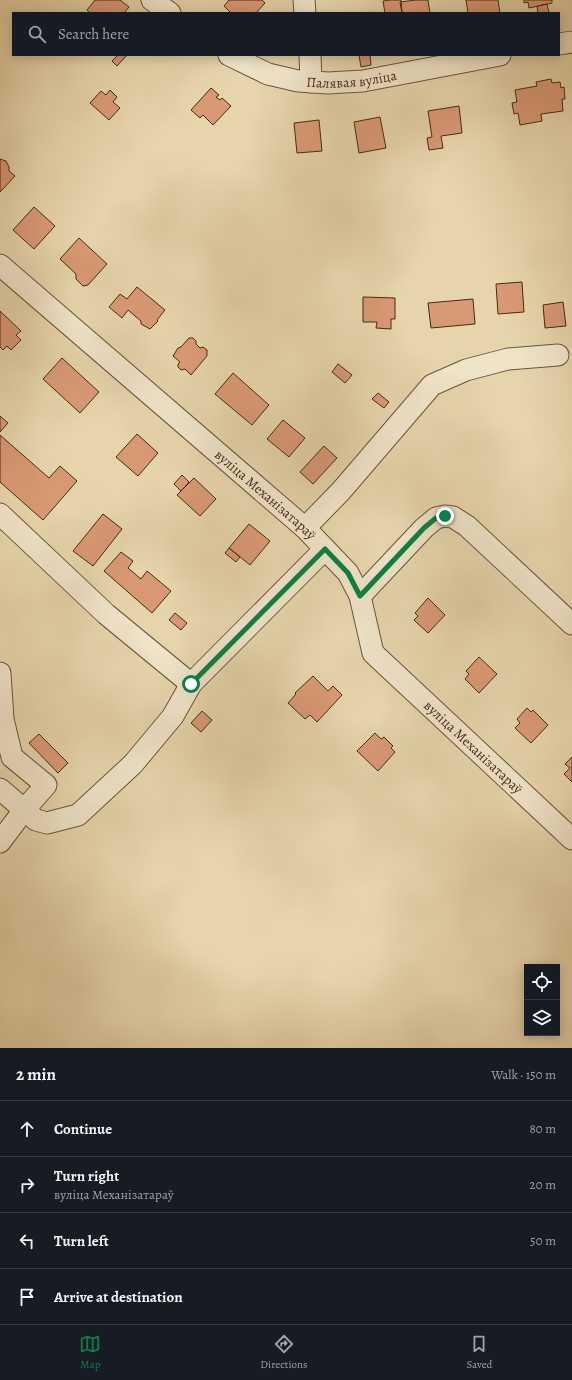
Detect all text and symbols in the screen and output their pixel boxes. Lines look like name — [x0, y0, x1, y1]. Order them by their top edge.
search box — [12, 12, 560, 56]
icon: search — [26, 23, 48, 45]
text: Search here — [58, 24, 129, 44]
street label: Палявая вуліца — [306, 65, 399, 93]
street label: вуліца Механізатараў — [211, 445, 321, 544]
route end — [436, 507, 454, 525]
route start — [182, 675, 200, 693]
street label: вуліца Механізатараў — [420, 696, 528, 798]
map controls — [524, 964, 560, 1036]
button: locate — [524, 964, 560, 1000]
button: layers — [524, 1000, 560, 1036]
text: 2 min — [16, 1063, 56, 1086]
text: Walk · 150 m — [491, 1066, 556, 1083]
icon: ahead — [16, 1118, 38, 1140]
text: Continue — [54, 1119, 112, 1139]
text: 80 m — [529, 1120, 556, 1137]
text: Turn right — [54, 1166, 119, 1186]
icon: right — [16, 1174, 38, 1196]
text: 20 m — [530, 1176, 556, 1193]
text: вуліца Механізатараў — [54, 1186, 174, 1203]
icon: left — [16, 1230, 38, 1252]
text: Turn left — [54, 1231, 109, 1251]
text: 50 m — [530, 1232, 556, 1249]
icon: arrive — [16, 1286, 38, 1308]
text: Arrive at destination — [54, 1287, 183, 1307]
tab: Map — [79, 1333, 101, 1372]
tab: Directions — [260, 1333, 308, 1372]
tab: Saved — [466, 1333, 493, 1372]

